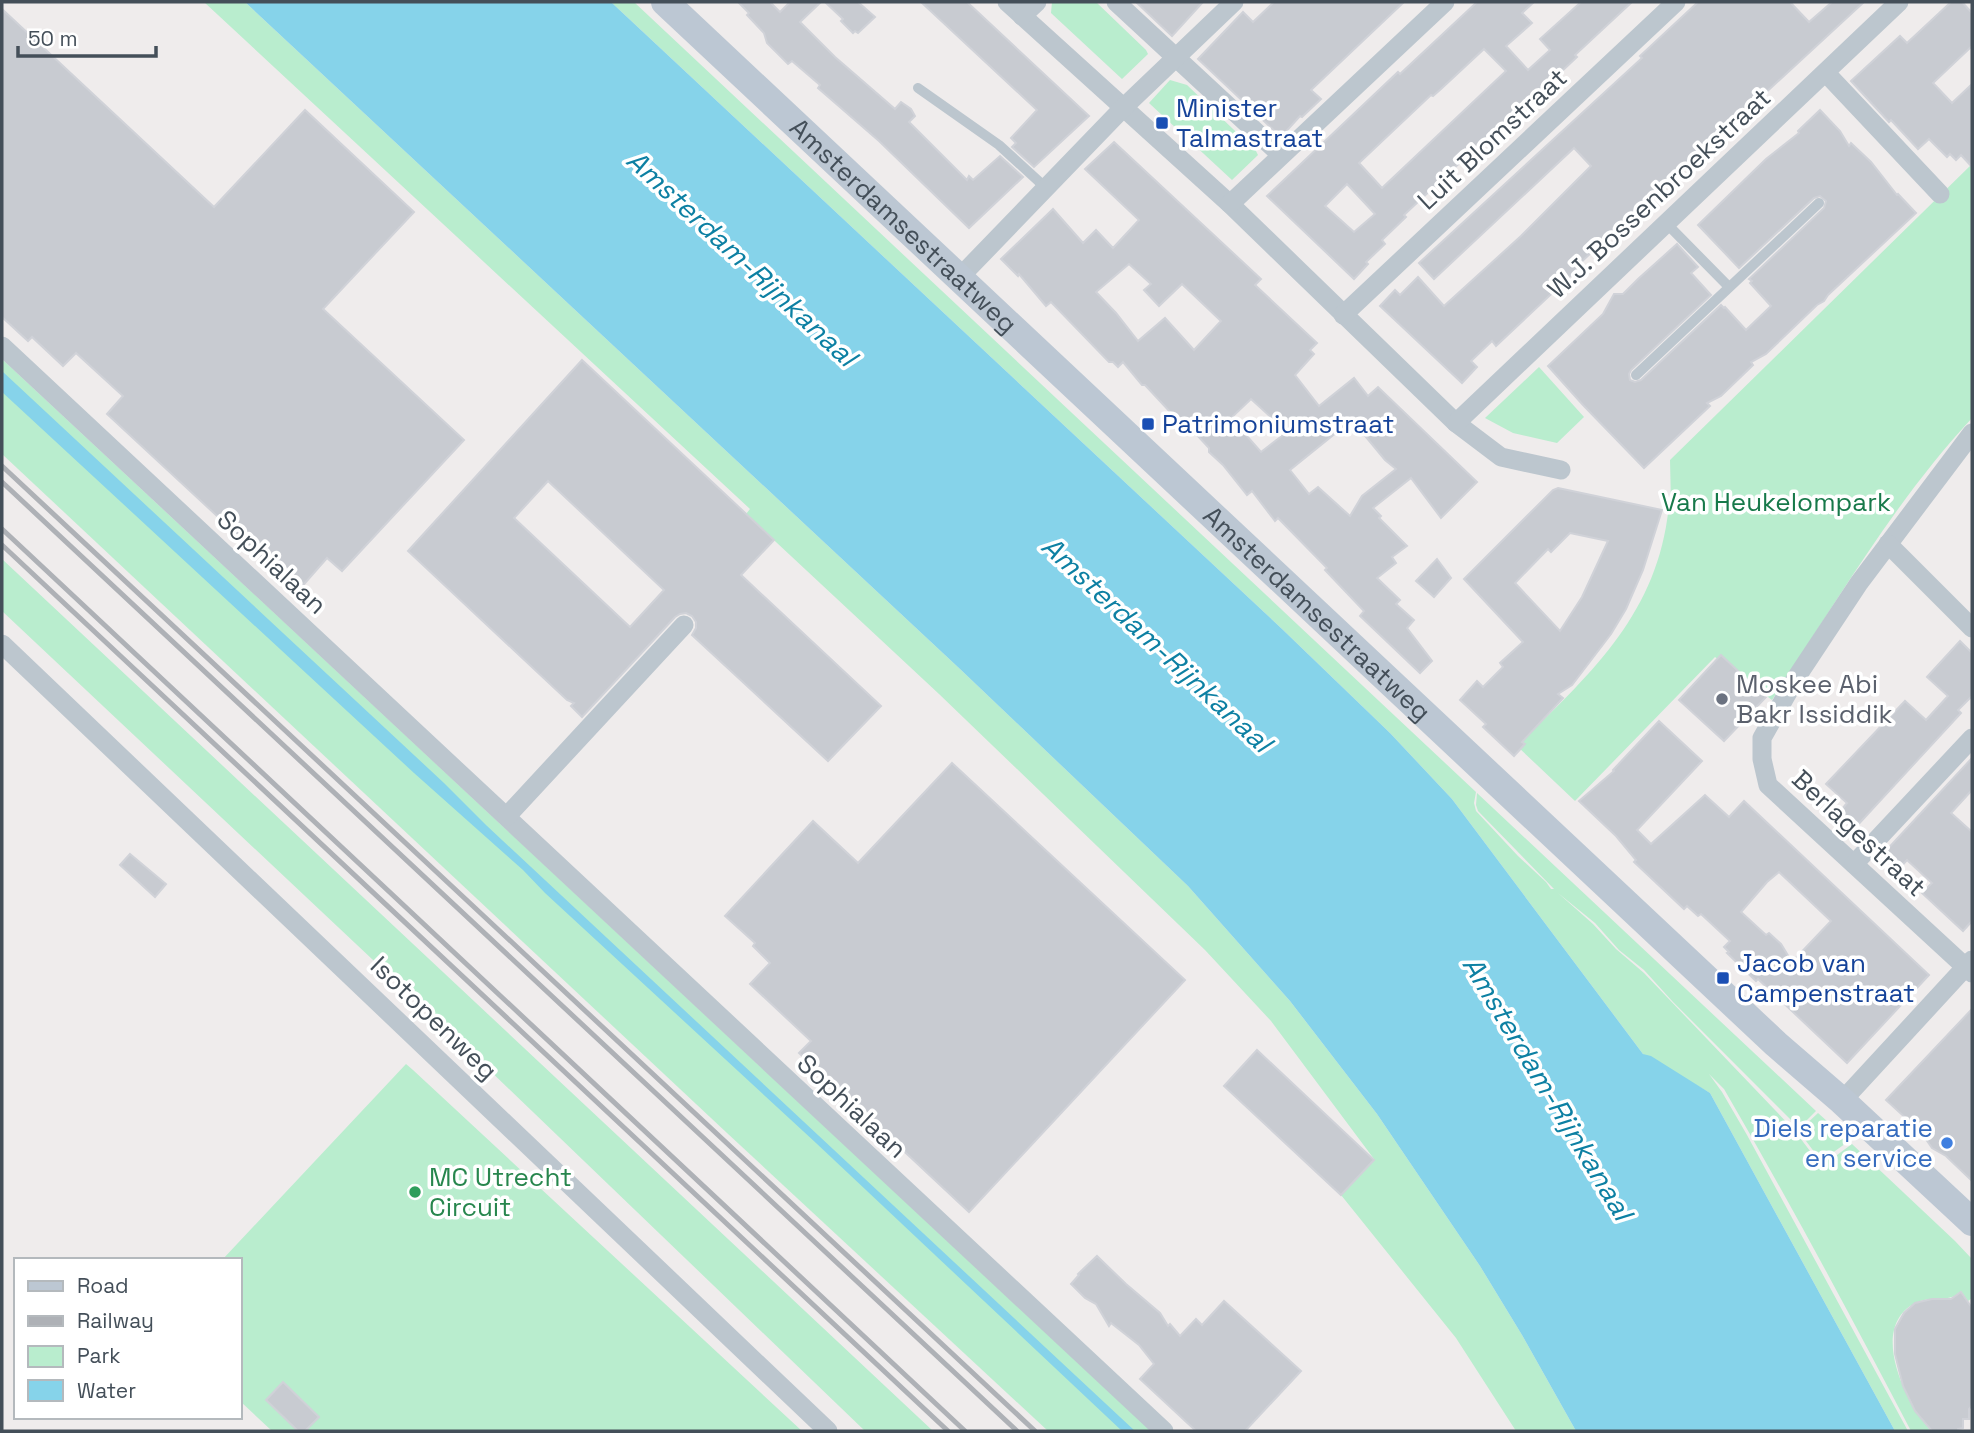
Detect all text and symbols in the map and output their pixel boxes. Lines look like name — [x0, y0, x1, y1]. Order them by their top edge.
scale bar — [18, 14, 156, 58]
text: 50 m — [28, 25, 78, 52]
street label: Luit Blomstraat — [1410, 61, 1574, 217]
street label: W.J. Bossenbroekstraat — [1540, 80, 1778, 306]
place label: Minister Talmastraat — [1176, 91, 1323, 155]
street label: Amsterdamsestraatweg — [782, 111, 1025, 341]
marker: Minister Talmastraat — [1154, 115, 1170, 131]
water label: Amsterdam-Rijnkanaal — [619, 142, 867, 376]
place label: Patrimoniumstraat — [1162, 407, 1394, 441]
marker: Patrimoniumstraat — [1140, 416, 1156, 432]
park label: Van Heukelompark — [1661, 485, 1891, 519]
street label: Amsterdamsestraatweg — [1196, 499, 1438, 729]
street label: Sophialaan — [210, 502, 334, 622]
water label: Amsterdam-Rijnkanaal — [1034, 528, 1282, 762]
place label: Moskee Abi Bakr Issiddik — [1736, 667, 1893, 731]
marker: Moskee Abi Bakr Issiddik — [1714, 691, 1730, 707]
street label: Berlagestraat — [1785, 762, 1933, 904]
place label: Jacob van Campenstraat — [1737, 946, 1915, 1010]
street label: Isotopenweg — [363, 949, 505, 1087]
water label: Amsterdam-Rijnkanaal — [1455, 949, 1643, 1229]
marker: Jacob van Campenstraat — [1715, 970, 1731, 986]
street label: Sophialaan — [790, 1046, 914, 1166]
place label: Diels reparatie en service — [1754, 1111, 1933, 1175]
marker: Diels reparatie en service — [1939, 1135, 1955, 1151]
place label: MC Utrecht Circuit — [429, 1160, 572, 1224]
marker: MC Utrecht Circuit — [407, 1184, 423, 1200]
legend — [14, 1258, 242, 1419]
text: Road — [77, 1272, 129, 1299]
text: Railway — [77, 1307, 154, 1334]
text: Park — [77, 1342, 121, 1369]
text: Water — [77, 1377, 136, 1404]

